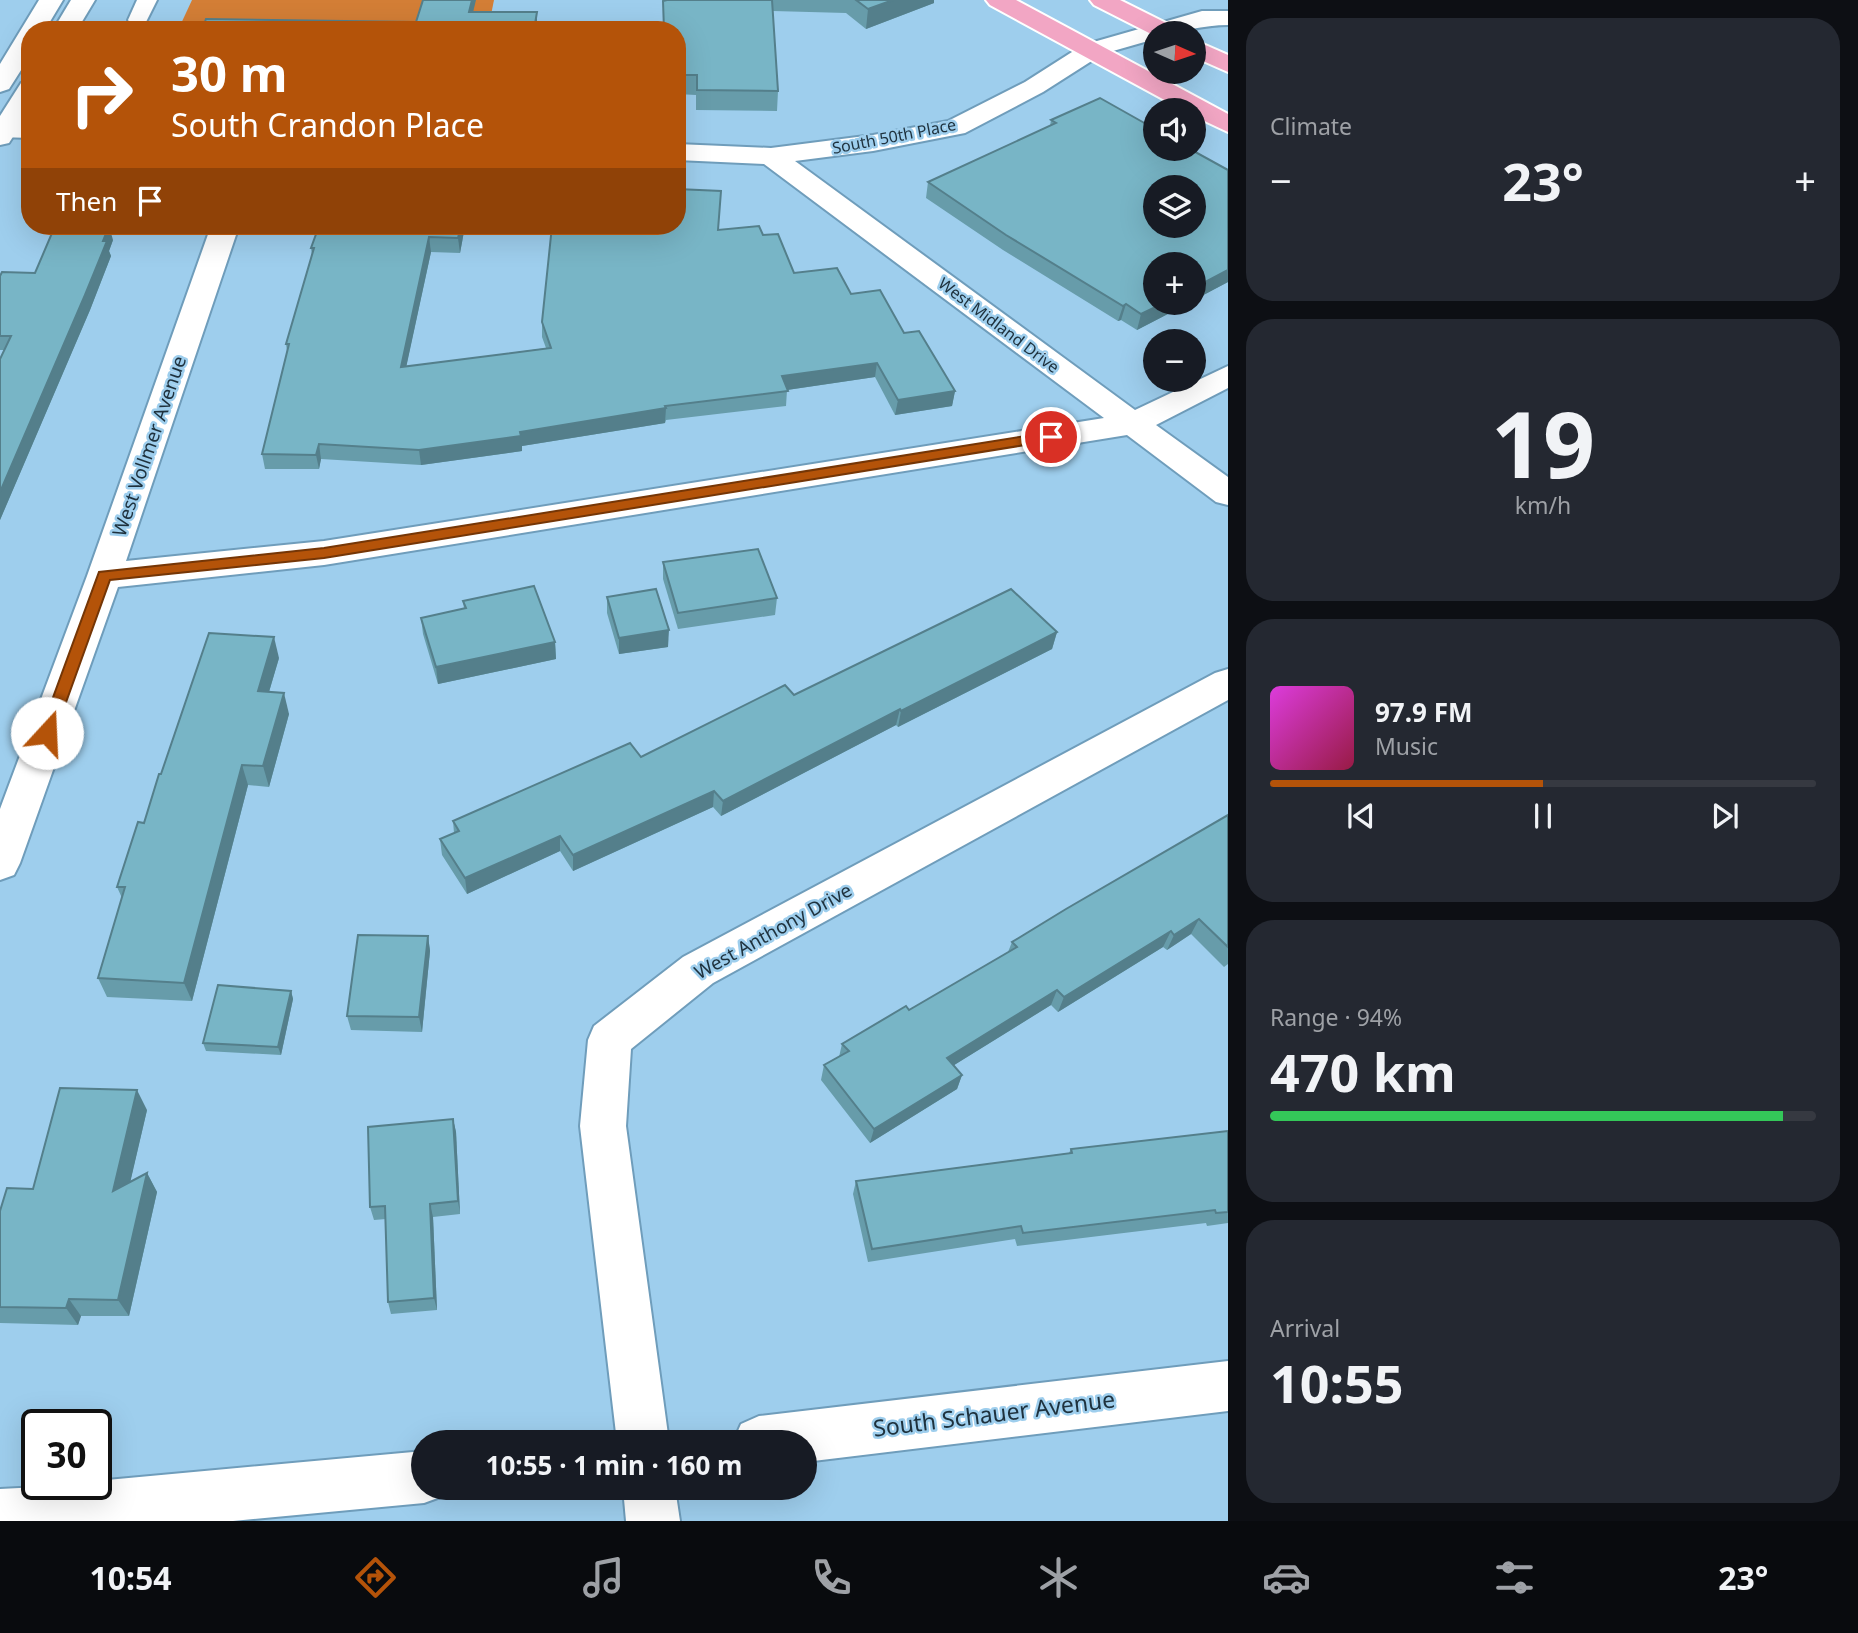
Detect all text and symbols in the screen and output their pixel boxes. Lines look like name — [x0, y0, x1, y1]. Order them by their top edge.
north arrow — [1143, 21, 1206, 84]
map controls — [1143, 21, 1206, 392]
text: 30 m — [171, 40, 288, 106]
icon: right — [56, 49, 147, 140]
button: sound — [1143, 98, 1206, 161]
text: South Crandon Place — [171, 103, 484, 146]
text: Climate — [1270, 110, 1352, 142]
street label: South 50th Place — [830, 113, 958, 159]
text: 23° — [1502, 145, 1584, 216]
text: − — [1270, 154, 1292, 206]
text: + — [1794, 154, 1816, 206]
button: layers — [1143, 175, 1206, 238]
icon: arrive — [131, 182, 169, 220]
text: Then — [56, 183, 117, 219]
button: + — [1143, 252, 1206, 315]
street label: West Midland Drive — [934, 272, 1064, 378]
button: − — [1143, 329, 1206, 392]
street label: West Vollmer Avenue — [106, 352, 192, 540]
text: 19 — [1491, 381, 1595, 505]
pin — [1021, 407, 1081, 467]
icon: arrive — [1032, 418, 1070, 456]
text: km/h — [1515, 489, 1571, 521]
text: 97.9 FM — [1375, 694, 1472, 730]
position arrow — [10, 696, 84, 770]
text: Music — [1375, 730, 1438, 762]
icon: previous — [1342, 797, 1380, 835]
icon: pause — [1524, 797, 1562, 835]
icon: next — [1706, 797, 1744, 835]
street label: West Anthony Drive — [690, 877, 856, 985]
text: Range · 94% — [1270, 1001, 1402, 1033]
text: 470 km — [1270, 1036, 1456, 1107]
text: Arrival — [1270, 1312, 1340, 1344]
text: 10:55 — [1270, 1347, 1404, 1418]
street label: South Schauer Avenue — [871, 1382, 1117, 1444]
speed limit sign: 30 — [21, 1409, 112, 1500]
text: 10:55 · 1 min · 160 m — [486, 1447, 742, 1483]
icon: directions — [351, 1553, 400, 1602]
icon: music — [579, 1553, 628, 1602]
icon: phone — [807, 1553, 856, 1602]
icon: climate — [1034, 1553, 1083, 1602]
icon: car — [1262, 1553, 1311, 1602]
icon: filters — [1490, 1553, 1539, 1602]
text: 10:54 — [89, 1556, 172, 1599]
text: 23° — [1718, 1556, 1768, 1599]

